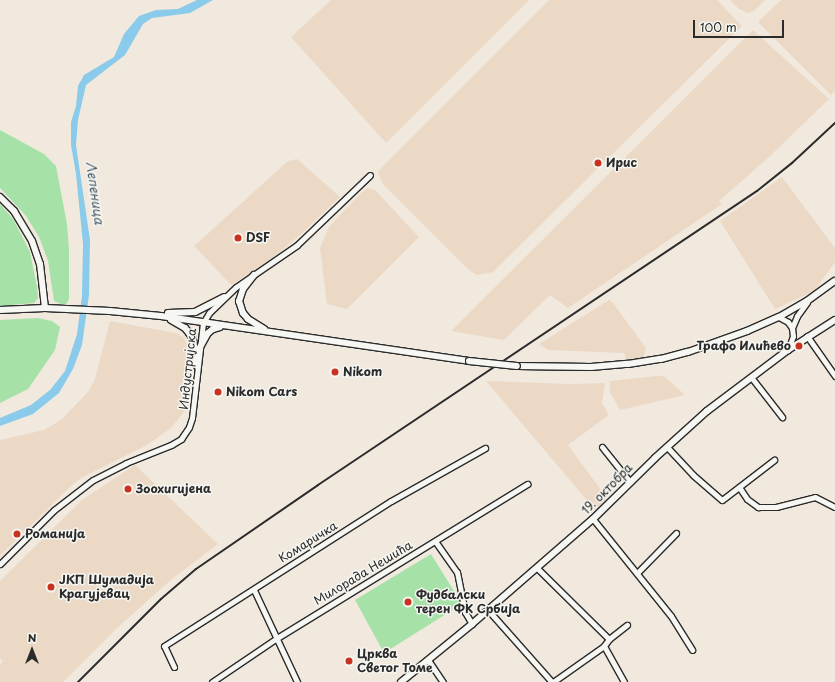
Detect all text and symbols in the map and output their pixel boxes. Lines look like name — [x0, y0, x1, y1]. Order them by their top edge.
scale bar — [695, 12, 786, 38]
text: 100 m — [700, 18, 737, 36]
place label: Ирис — [606, 156, 637, 170]
marker: Ирис — [593, 158, 603, 168]
water label: Лепеница — [83, 161, 107, 225]
place label: DSF — [246, 231, 270, 245]
marker: DSF — [233, 233, 243, 243]
street label: Индустријска — [177, 328, 199, 410]
place label: Трафо Илићево — [696, 339, 791, 353]
marker: Трафо Илићево — [794, 341, 804, 351]
place label: Nikom — [343, 365, 382, 379]
marker: Nikom — [330, 367, 340, 377]
place label: Nikom Cars — [226, 385, 298, 399]
marker: Nikom Cars — [213, 387, 223, 397]
street label: 19. октобра — [578, 460, 636, 518]
place label: Зоохигијена — [136, 482, 211, 496]
marker: Зоохигијена — [123, 484, 133, 494]
street label: Комаричка — [276, 518, 340, 566]
place label: Романија — [25, 527, 85, 541]
marker: Романија — [12, 529, 22, 539]
street label: Милорада Нешића — [311, 538, 415, 608]
place label: ЈКП Шумадија Крагујевац — [59, 573, 154, 601]
marker: ЈКП Шумадија Крагујевац — [46, 582, 56, 592]
place label: Фудбалски терен ФК Србија — [416, 588, 522, 616]
marker: Фудбалски терен ФК Србија — [403, 597, 413, 607]
text: N — [28, 629, 36, 646]
north arrow — [12, 630, 52, 670]
place label: Црква Светог Томе — [357, 647, 433, 675]
marker: Црква Светог Томе — [344, 656, 354, 666]

